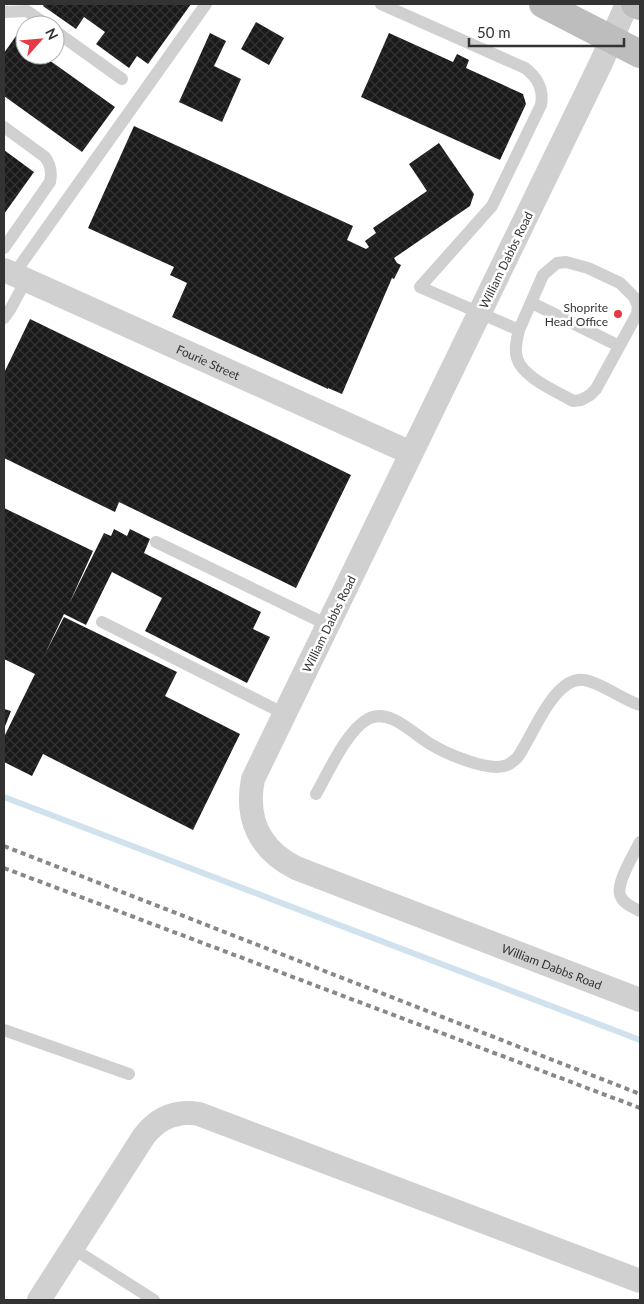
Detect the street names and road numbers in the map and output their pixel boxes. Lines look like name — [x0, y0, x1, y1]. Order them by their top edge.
street label: William Dabbs Road — [476, 209, 536, 311]
street label: Fourie Street — [174, 341, 243, 383]
street label: William Dabbs Road — [299, 573, 359, 675]
street label: William Dabbs Road — [500, 940, 604, 992]

